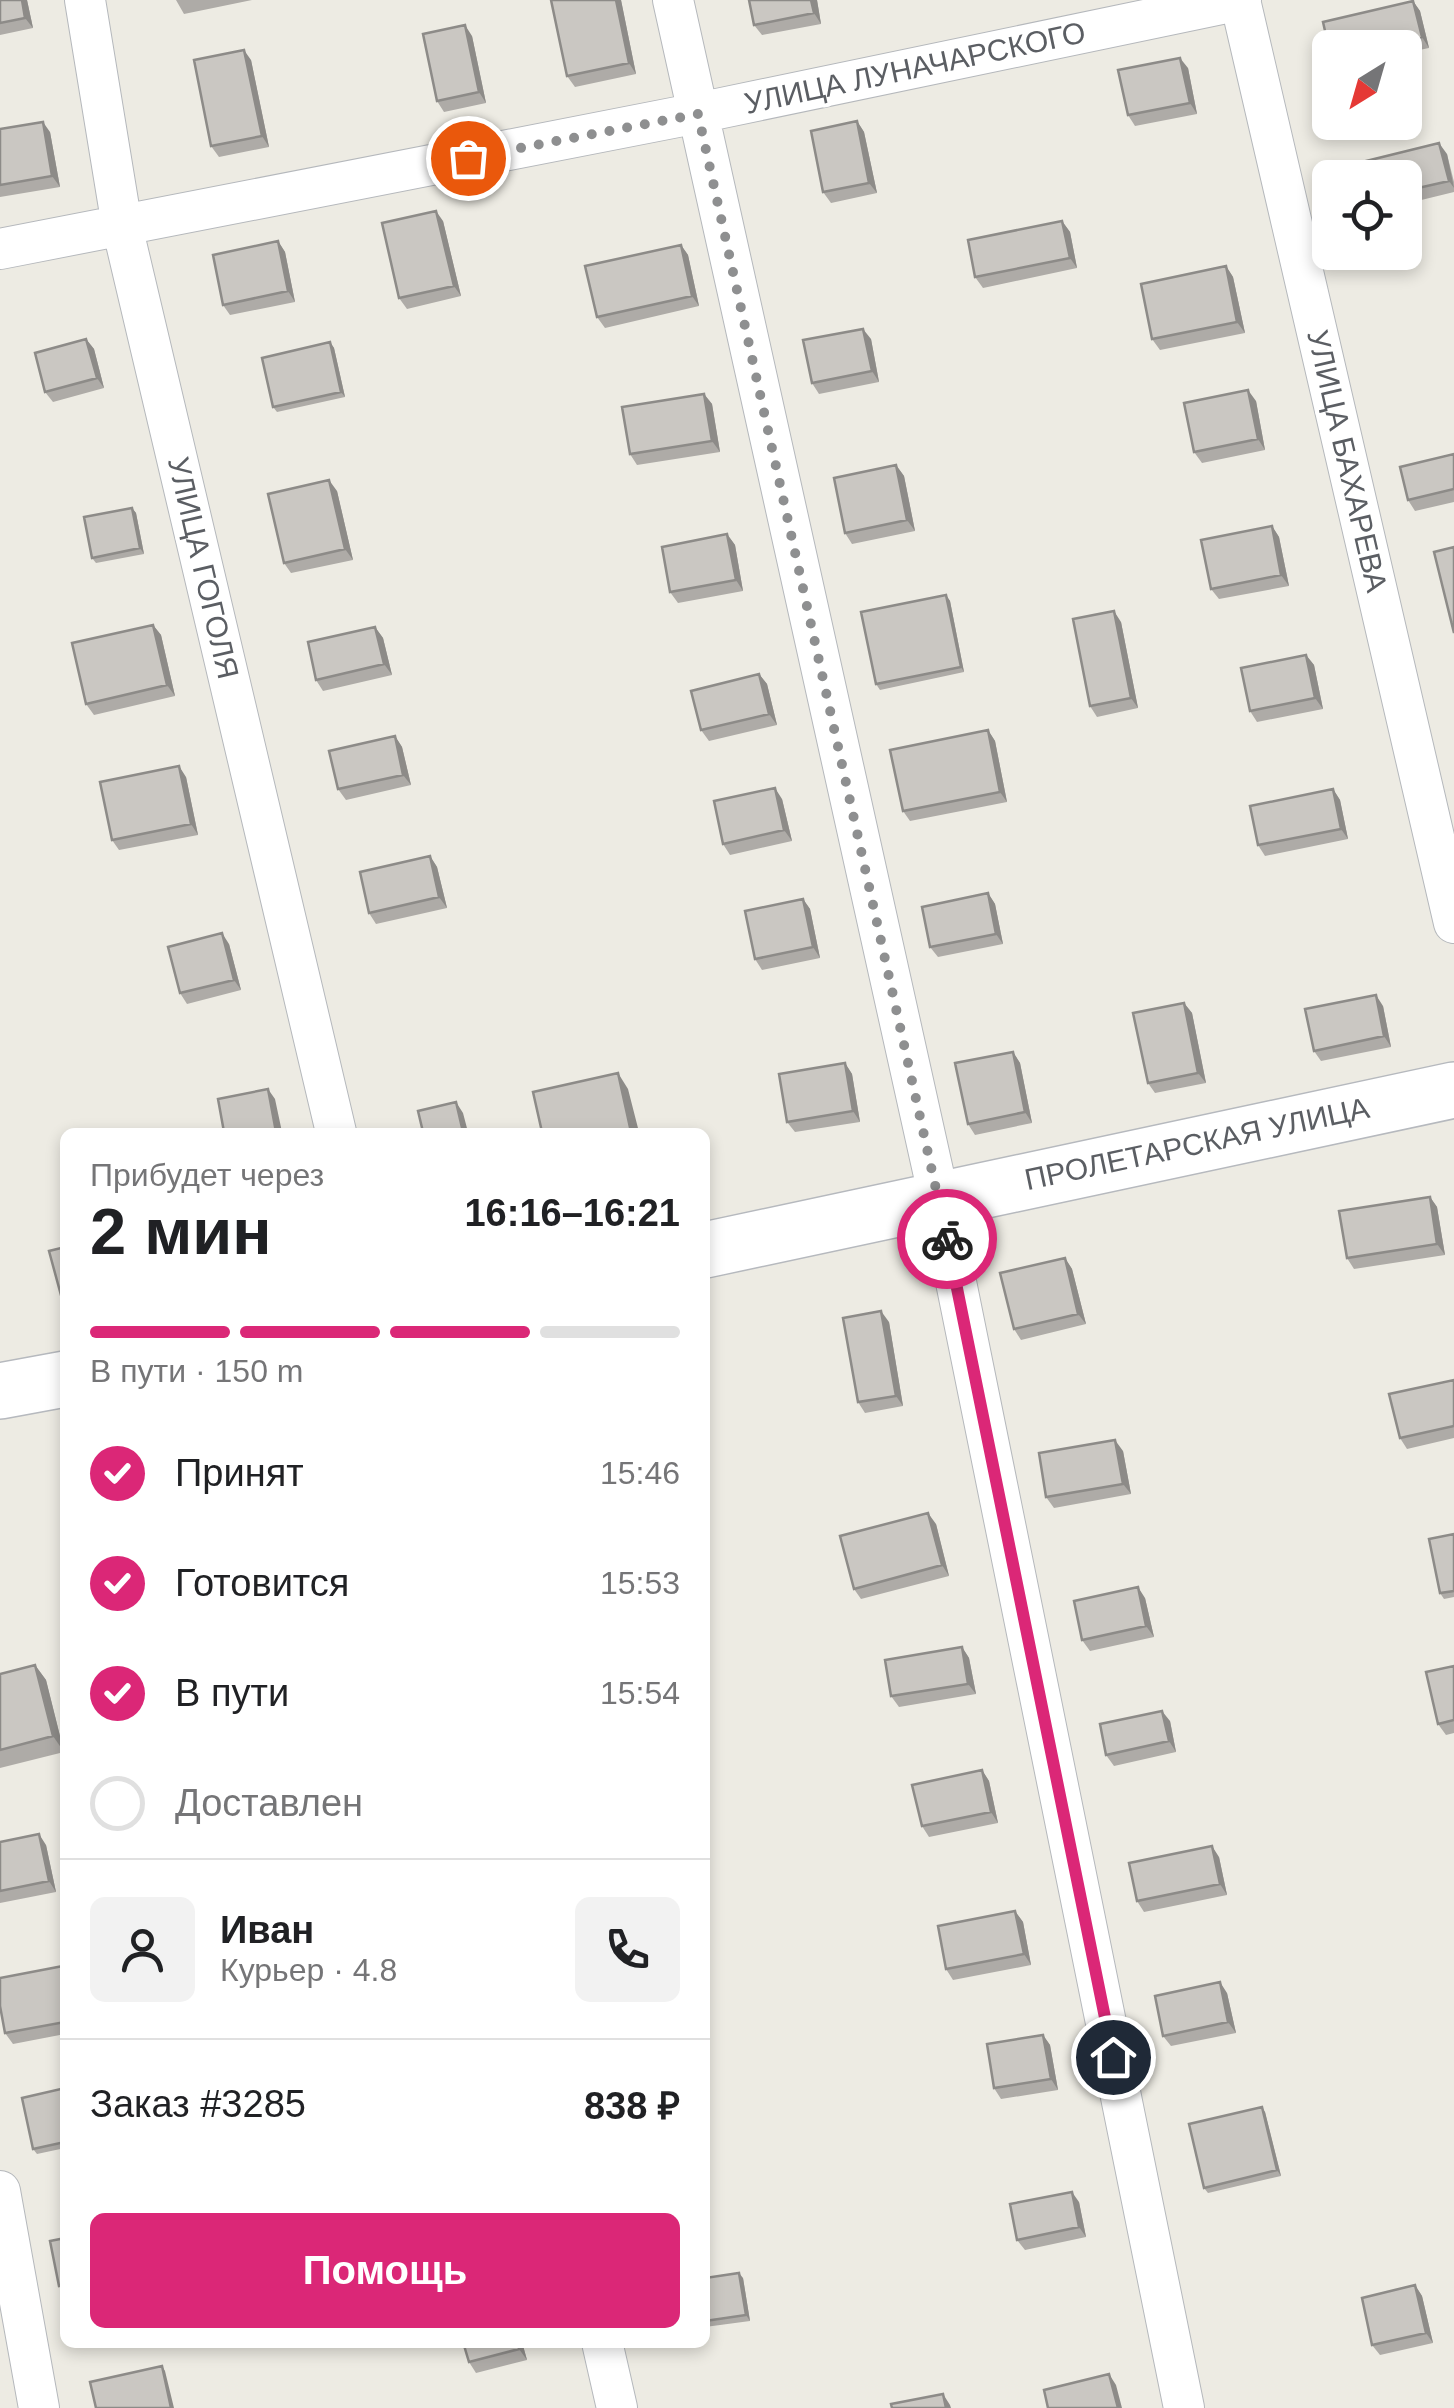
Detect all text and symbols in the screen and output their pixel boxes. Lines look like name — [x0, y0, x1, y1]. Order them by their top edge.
street label: УЛИЦА ЛУНАЧАРСКОГО — [741, 15, 1088, 120]
north arrow — [1312, 30, 1422, 140]
map controls — [1312, 30, 1422, 270]
pin — [426, 116, 511, 201]
icon: bag — [441, 131, 496, 186]
button: locate — [1312, 160, 1422, 270]
street label: УЛИЦА БАХАРЕВА — [1301, 327, 1394, 595]
street label: УЛИЦА ГОГОЛЯ — [162, 454, 245, 682]
street label: ПРОЛЕТАРСКАЯ УЛИЦА — [1022, 1091, 1372, 1196]
text: Прибудет через — [90, 1157, 324, 1193]
courier — [897, 1189, 997, 1289]
text: 16:16–16:21 — [464, 1192, 680, 1234]
text: 2 мин — [90, 1195, 272, 1268]
icon: bike — [920, 1212, 975, 1267]
text: В пути · 150 m — [90, 1353, 303, 1389]
icon: check — [90, 1446, 145, 1501]
text: Принят — [175, 1452, 304, 1494]
text: 15:46 — [600, 1455, 680, 1491]
icon: check — [90, 1556, 145, 1611]
text: Готовится — [175, 1562, 349, 1604]
text: 15:53 — [600, 1565, 680, 1601]
icon: check — [90, 1666, 145, 1721]
text: В пути — [175, 1672, 289, 1714]
text: 15:54 — [600, 1675, 680, 1711]
text: Доставлен — [175, 1782, 363, 1824]
button: person — [90, 1897, 195, 2002]
button: phone — [575, 1897, 680, 2002]
text: Иван — [220, 1909, 314, 1951]
text: Курьер · 4.8 — [220, 1952, 397, 1988]
pin — [1071, 2015, 1156, 2100]
icon: home — [1086, 2030, 1141, 2085]
text: Заказ #3285 — [90, 2083, 306, 2125]
text: 838 ₽ — [584, 2085, 680, 2127]
button: Помощь — [90, 2213, 680, 2328]

